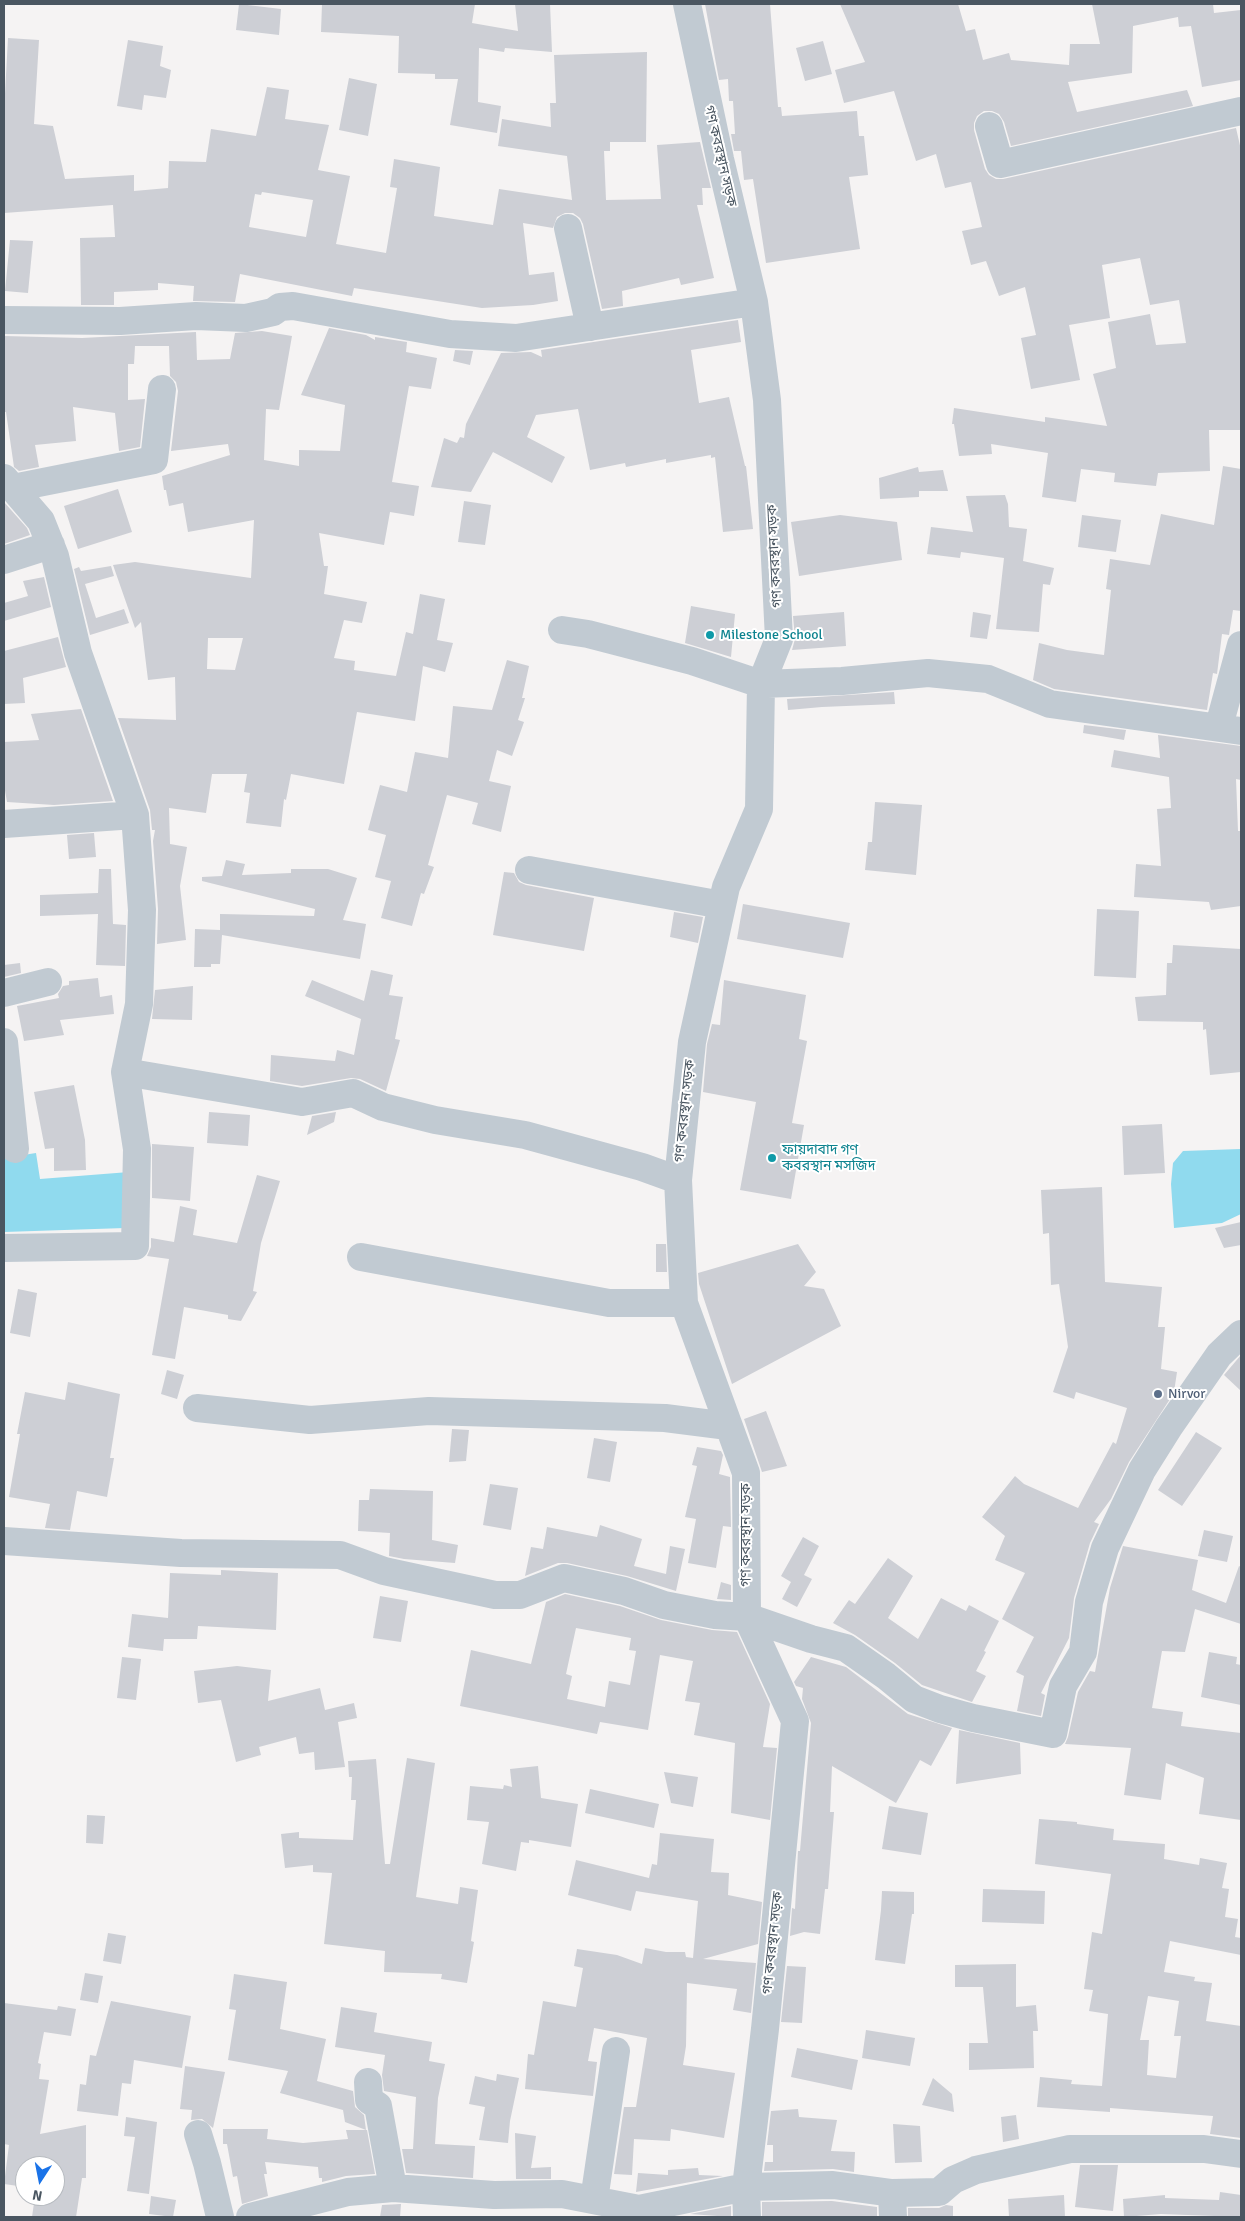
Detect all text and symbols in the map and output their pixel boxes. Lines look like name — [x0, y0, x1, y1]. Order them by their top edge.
street label: গণ কবরস্থান সড়ক — [700, 104, 740, 208]
street label: গণ কবরস্থান সড়ক — [764, 504, 786, 608]
place label: Milestone School — [720, 627, 823, 643]
marker: Milestone School — [704, 629, 716, 641]
street label: গণ কবরস্থান সড়ক — [671, 1059, 699, 1163]
place label: ফায়দাবাদ গণ কবরস্থান মসজিদ — [782, 1142, 875, 1174]
marker: ফায়দাবাদ গণ কবরস্থান মসজিদ — [766, 1152, 778, 1164]
place label: Nirvor — [1168, 1386, 1205, 1402]
marker: Nirvor — [1152, 1388, 1164, 1400]
street label: গণ কবরস্থান সড়ক — [738, 1483, 754, 1587]
street label: গণ কবরস্থান সড়ক — [759, 1891, 787, 1995]
north arrow — [15, 2156, 65, 2206]
text: N — [31, 2186, 44, 2205]

